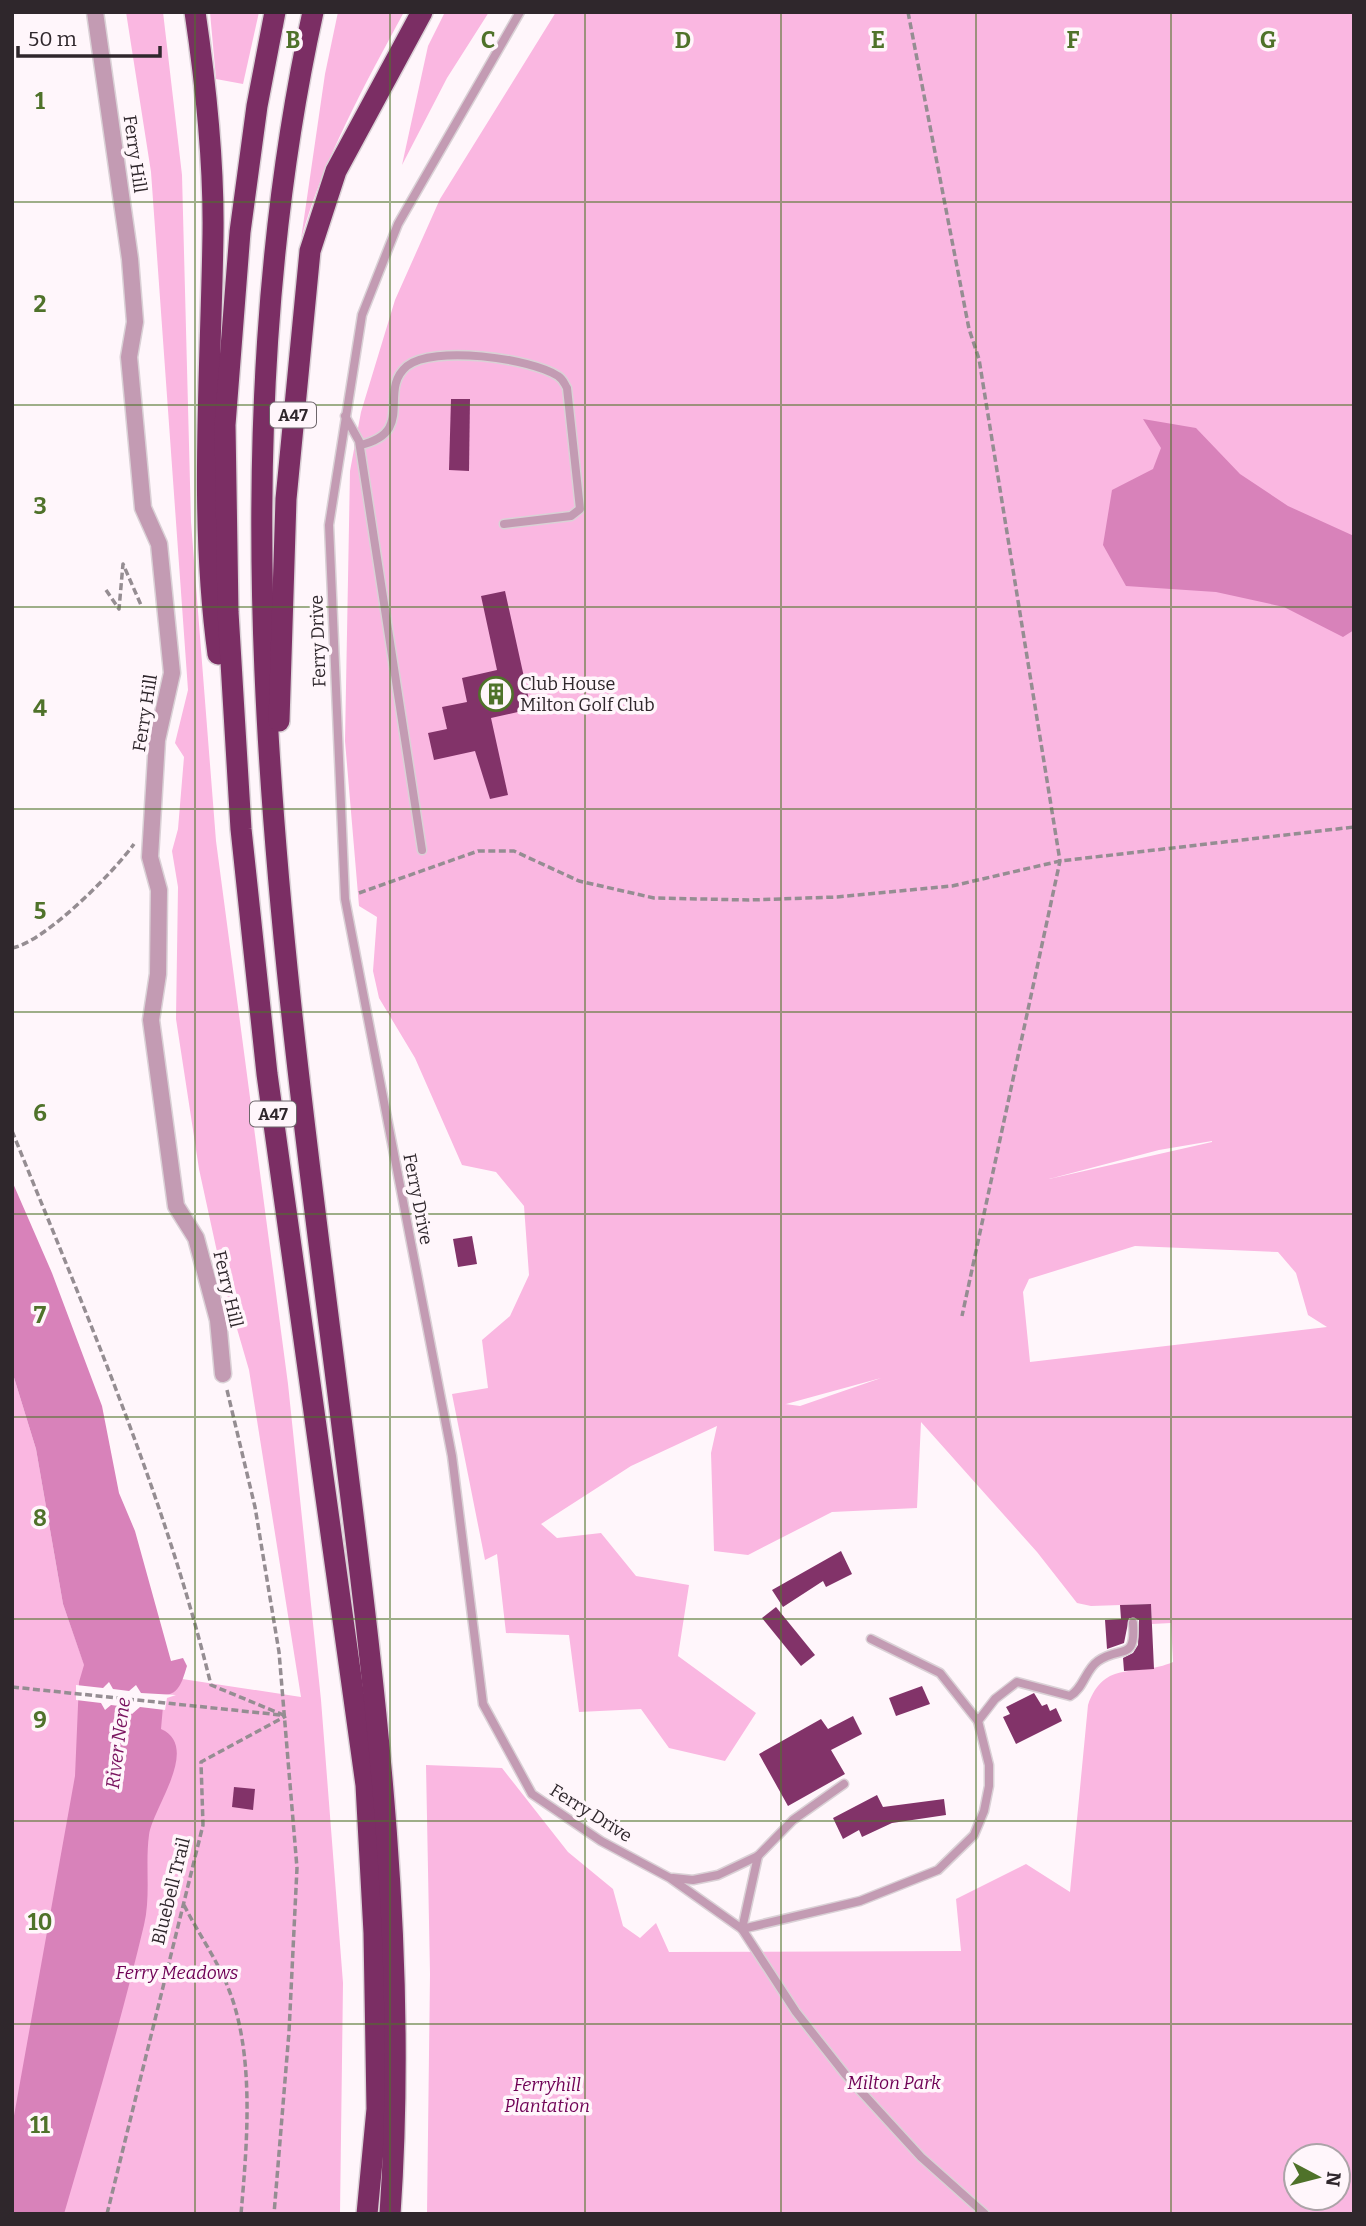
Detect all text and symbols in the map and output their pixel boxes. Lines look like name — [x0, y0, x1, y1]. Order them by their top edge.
scale bar — [18, 14, 159, 58]
text: 50 m — [28, 26, 77, 52]
text: B — [286, 26, 300, 54]
text: C — [481, 26, 495, 54]
text: D — [675, 26, 691, 54]
text: E — [871, 26, 885, 54]
text: F — [1067, 26, 1080, 54]
text: G — [1260, 26, 1277, 54]
text: 1 — [35, 87, 45, 115]
street label: Ferry Hill — [119, 114, 151, 194]
text: 2 — [34, 290, 47, 318]
road number: A47 — [270, 402, 316, 428]
text: 3 — [33, 492, 47, 520]
street label: Ferry Drive — [305, 594, 331, 688]
street label: Ferry Hill — [128, 673, 162, 753]
place label: Club House Milton Golf Club — [520, 673, 655, 716]
building icon: Club House Milton Golf Club — [477, 675, 515, 713]
text: 4 — [33, 694, 47, 722]
text: 5 — [34, 897, 46, 925]
text: 6 — [33, 1099, 47, 1127]
road number: A47 — [250, 1102, 296, 1126]
street label: Ferry Drive — [398, 1151, 438, 1247]
street label: Ferry Hill — [208, 1248, 248, 1330]
text: 7 — [34, 1301, 47, 1329]
text: 8 — [33, 1504, 47, 1532]
water label: River Nene — [101, 1696, 135, 1790]
text: 9 — [33, 1706, 47, 1734]
street label: Ferry Drive — [546, 1779, 636, 1847]
street label: Bluebell Trail — [147, 1835, 195, 1947]
text: 10 — [28, 1908, 52, 1936]
park label: Ferry Meadows — [116, 1962, 239, 1984]
park label: Milton Park — [847, 2072, 941, 2094]
park label: Ferryhill Plantation — [504, 2074, 590, 2117]
text: 11 — [30, 2111, 50, 2139]
north arrow — [1282, 2142, 1352, 2212]
text: N — [1321, 2170, 1346, 2188]

